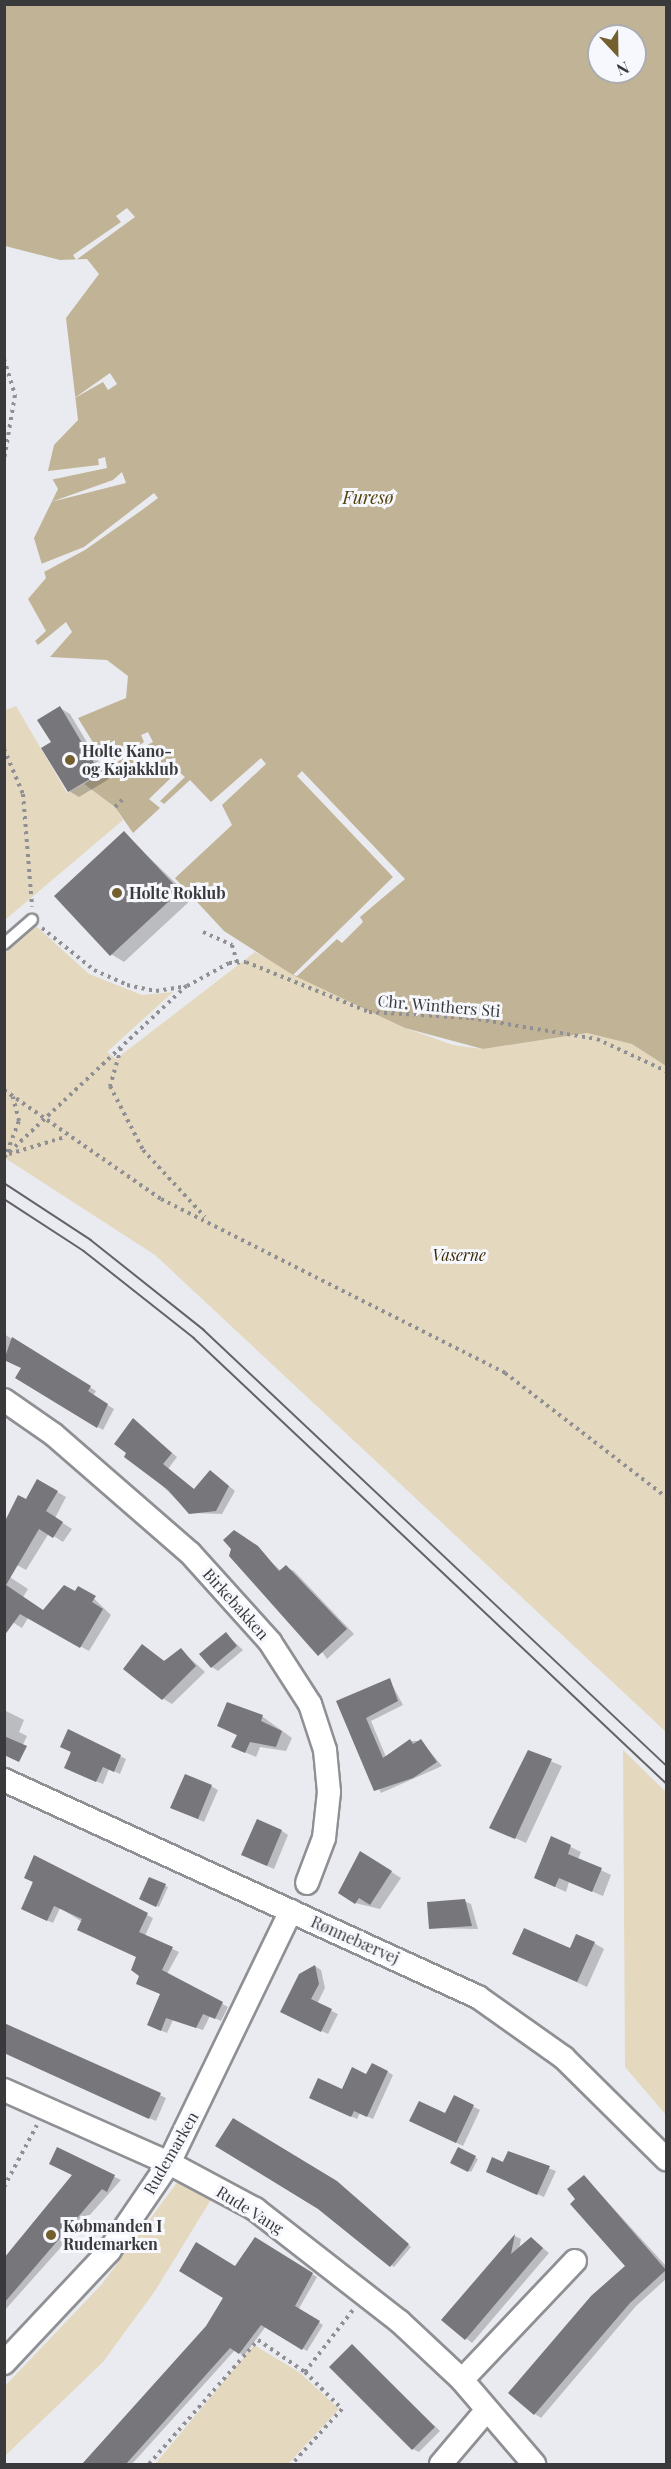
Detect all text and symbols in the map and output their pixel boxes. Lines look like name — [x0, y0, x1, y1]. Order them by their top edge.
north arrow — [587, 24, 647, 84]
text: N — [614, 57, 632, 81]
water label: Furesø — [342, 486, 394, 508]
place label: Holte Kano- og Kajakklub — [82, 741, 178, 779]
marker: Holte Kano- og Kajakklub — [63, 753, 77, 767]
place label: Holte Roklub — [129, 883, 226, 903]
marker: Holte Roklub — [110, 886, 124, 900]
street label: Chr. Winthers Sti — [377, 991, 501, 1021]
park label: Vaserne — [432, 1245, 486, 1265]
street label: Birkebakken — [199, 1564, 273, 1644]
street label: Rønnebærvej — [308, 1912, 402, 1968]
street label: Rudemarken — [140, 2108, 202, 2198]
street label: Rude Vang — [213, 2182, 287, 2238]
place label: Købmanden I Rudemarken — [63, 2216, 162, 2254]
marker: Købmanden I Rudemarken — [44, 2228, 58, 2242]

